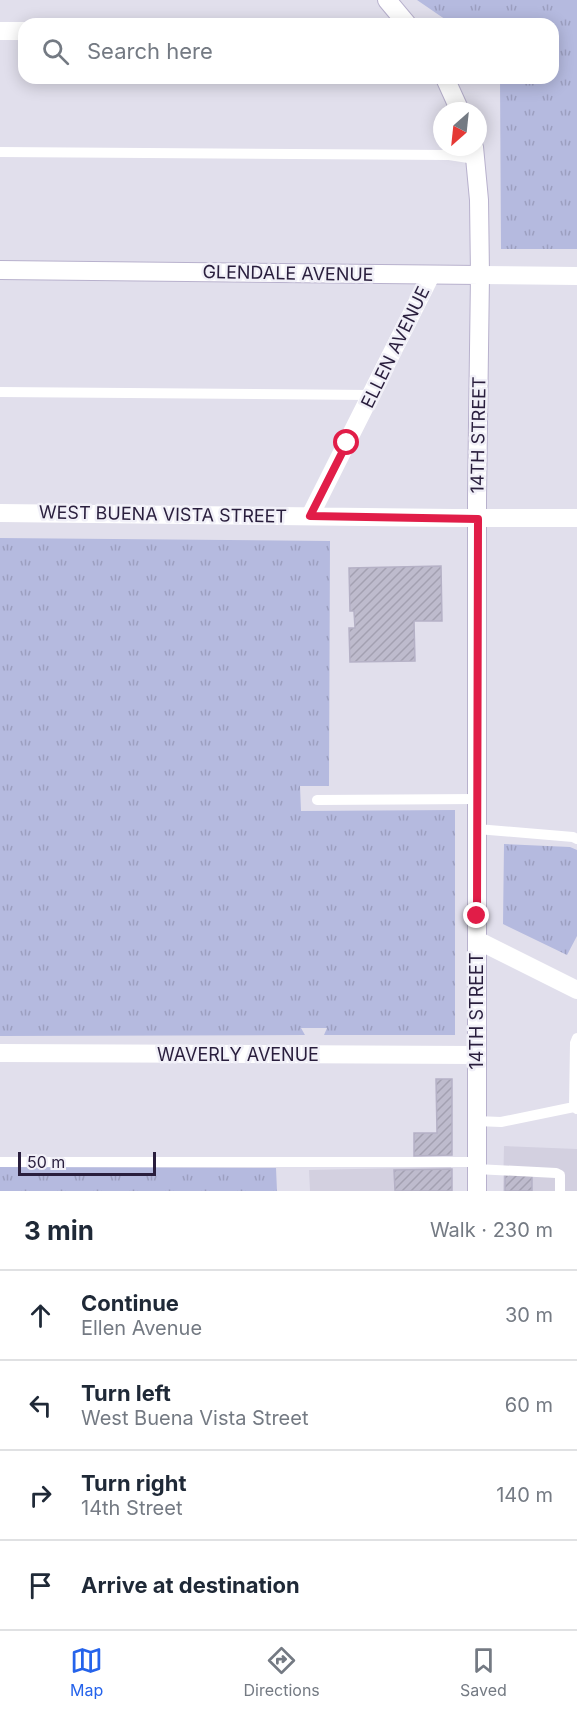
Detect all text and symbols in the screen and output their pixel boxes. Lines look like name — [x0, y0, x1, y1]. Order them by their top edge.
search box — [18, 18, 559, 84]
icon: search — [39, 35, 72, 68]
text: Search here — [87, 38, 213, 64]
north arrow — [433, 102, 487, 156]
street label: GLENDALE AVENUE — [202, 261, 374, 285]
street label: ELLEN AVENUE — [356, 283, 434, 411]
street label: 14TH STREET — [466, 376, 490, 494]
route start — [333, 429, 359, 455]
street label: WEST BUENA VISTA STREET — [39, 501, 287, 527]
route end — [463, 902, 489, 928]
street label: 14TH STREET — [466, 952, 487, 1070]
street label: WAVERLY AVENUE — [157, 1044, 319, 1065]
scale bar — [18, 1149, 156, 1176]
text: 50 m — [27, 1152, 65, 1172]
text: 3 min — [24, 1215, 94, 1246]
text: Walk · 230 m — [430, 1218, 553, 1242]
text: Continue — [81, 1290, 179, 1316]
icon: ahead — [24, 1299, 57, 1332]
text: 30 m — [505, 1303, 553, 1327]
text: Ellen Avenue — [81, 1316, 202, 1340]
text: Turn left — [81, 1380, 171, 1406]
icon: left — [24, 1389, 57, 1422]
text: 60 m — [505, 1393, 553, 1417]
text: West Buena Vista Street — [81, 1406, 308, 1430]
text: Turn right — [81, 1470, 187, 1496]
icon: right — [24, 1479, 57, 1512]
text: 140 m — [496, 1483, 553, 1507]
text: 14th Street — [81, 1496, 182, 1520]
icon: arrive — [24, 1569, 57, 1602]
text: Arrive at destination — [81, 1572, 300, 1598]
tab: Map — [70, 1644, 103, 1700]
tab: Directions — [244, 1644, 320, 1700]
tab: Saved — [460, 1644, 507, 1700]

